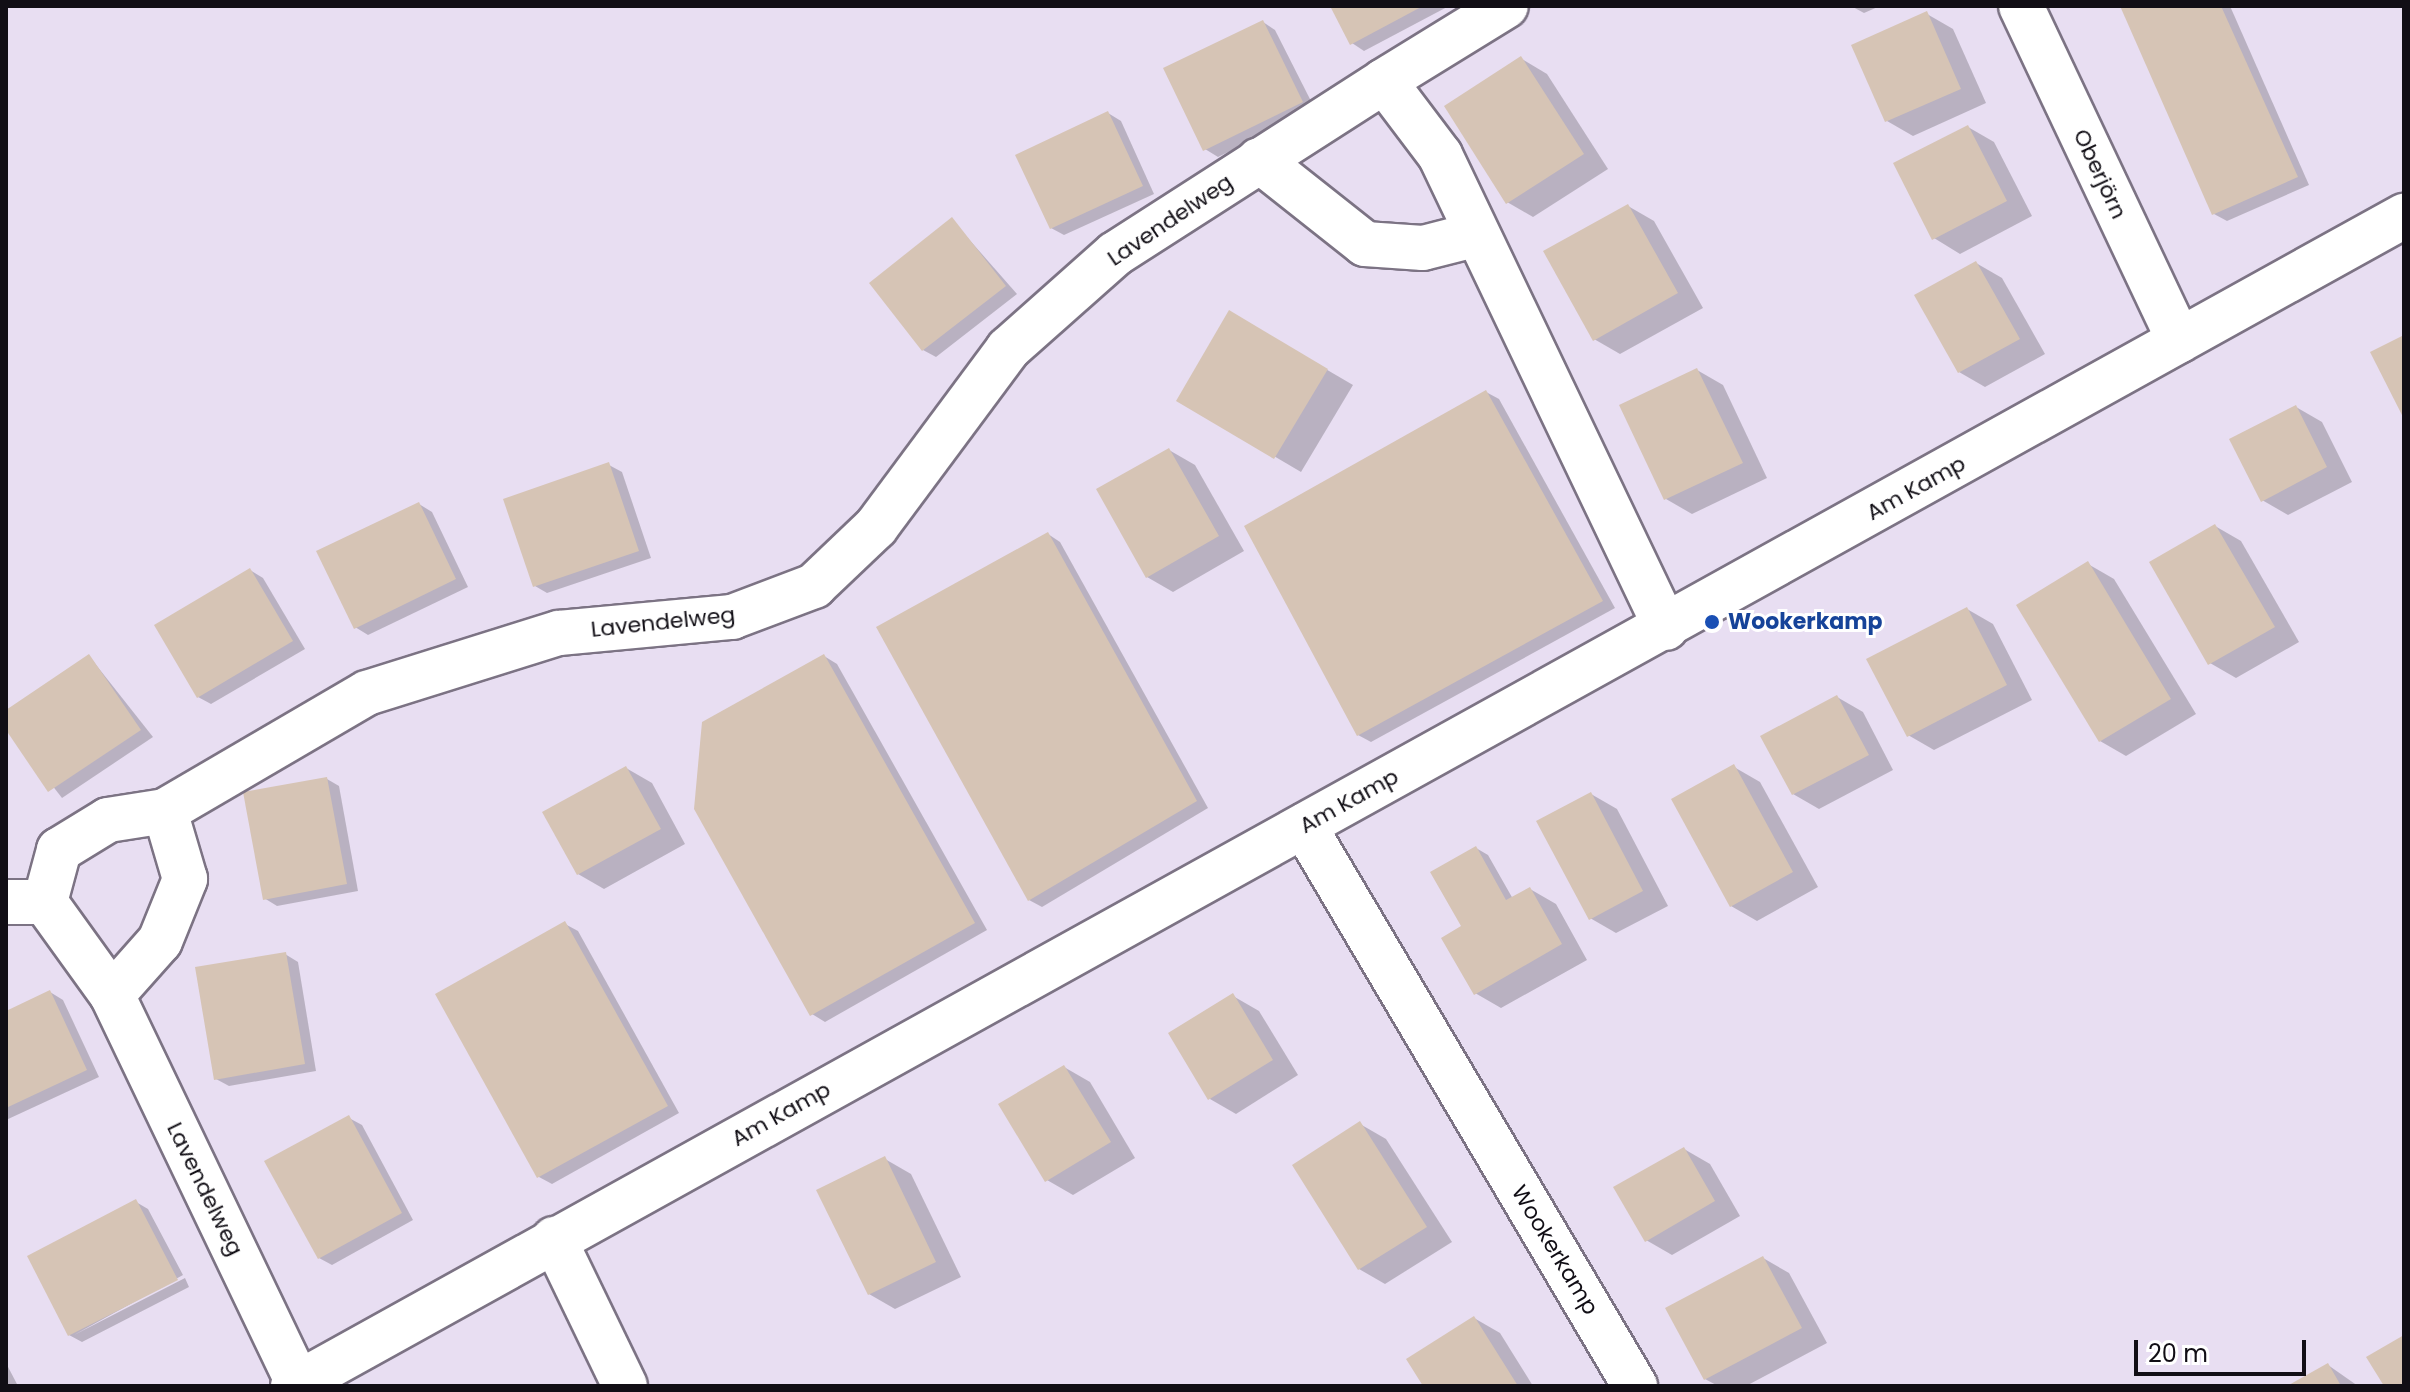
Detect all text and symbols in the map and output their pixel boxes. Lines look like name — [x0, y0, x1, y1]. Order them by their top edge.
street label: Oberjörn — [2068, 125, 2132, 223]
street label: Lavendelweg — [1103, 169, 1237, 271]
street label: Am Kamp — [1862, 450, 1970, 526]
street label: Lavendelweg — [590, 601, 736, 643]
place label: Wookerkamp — [1728, 609, 1883, 635]
marker: Wookerkamp — [1703, 613, 1721, 631]
street label: Am Kamp — [1295, 763, 1403, 839]
street label: Am Kamp — [727, 1076, 835, 1152]
street label: Lavendelweg — [161, 1118, 249, 1260]
street label: Wookerkamp — [1506, 1180, 1604, 1320]
scale bar — [2138, 1324, 2310, 1374]
text: 20 m — [2148, 1337, 2208, 1370]

